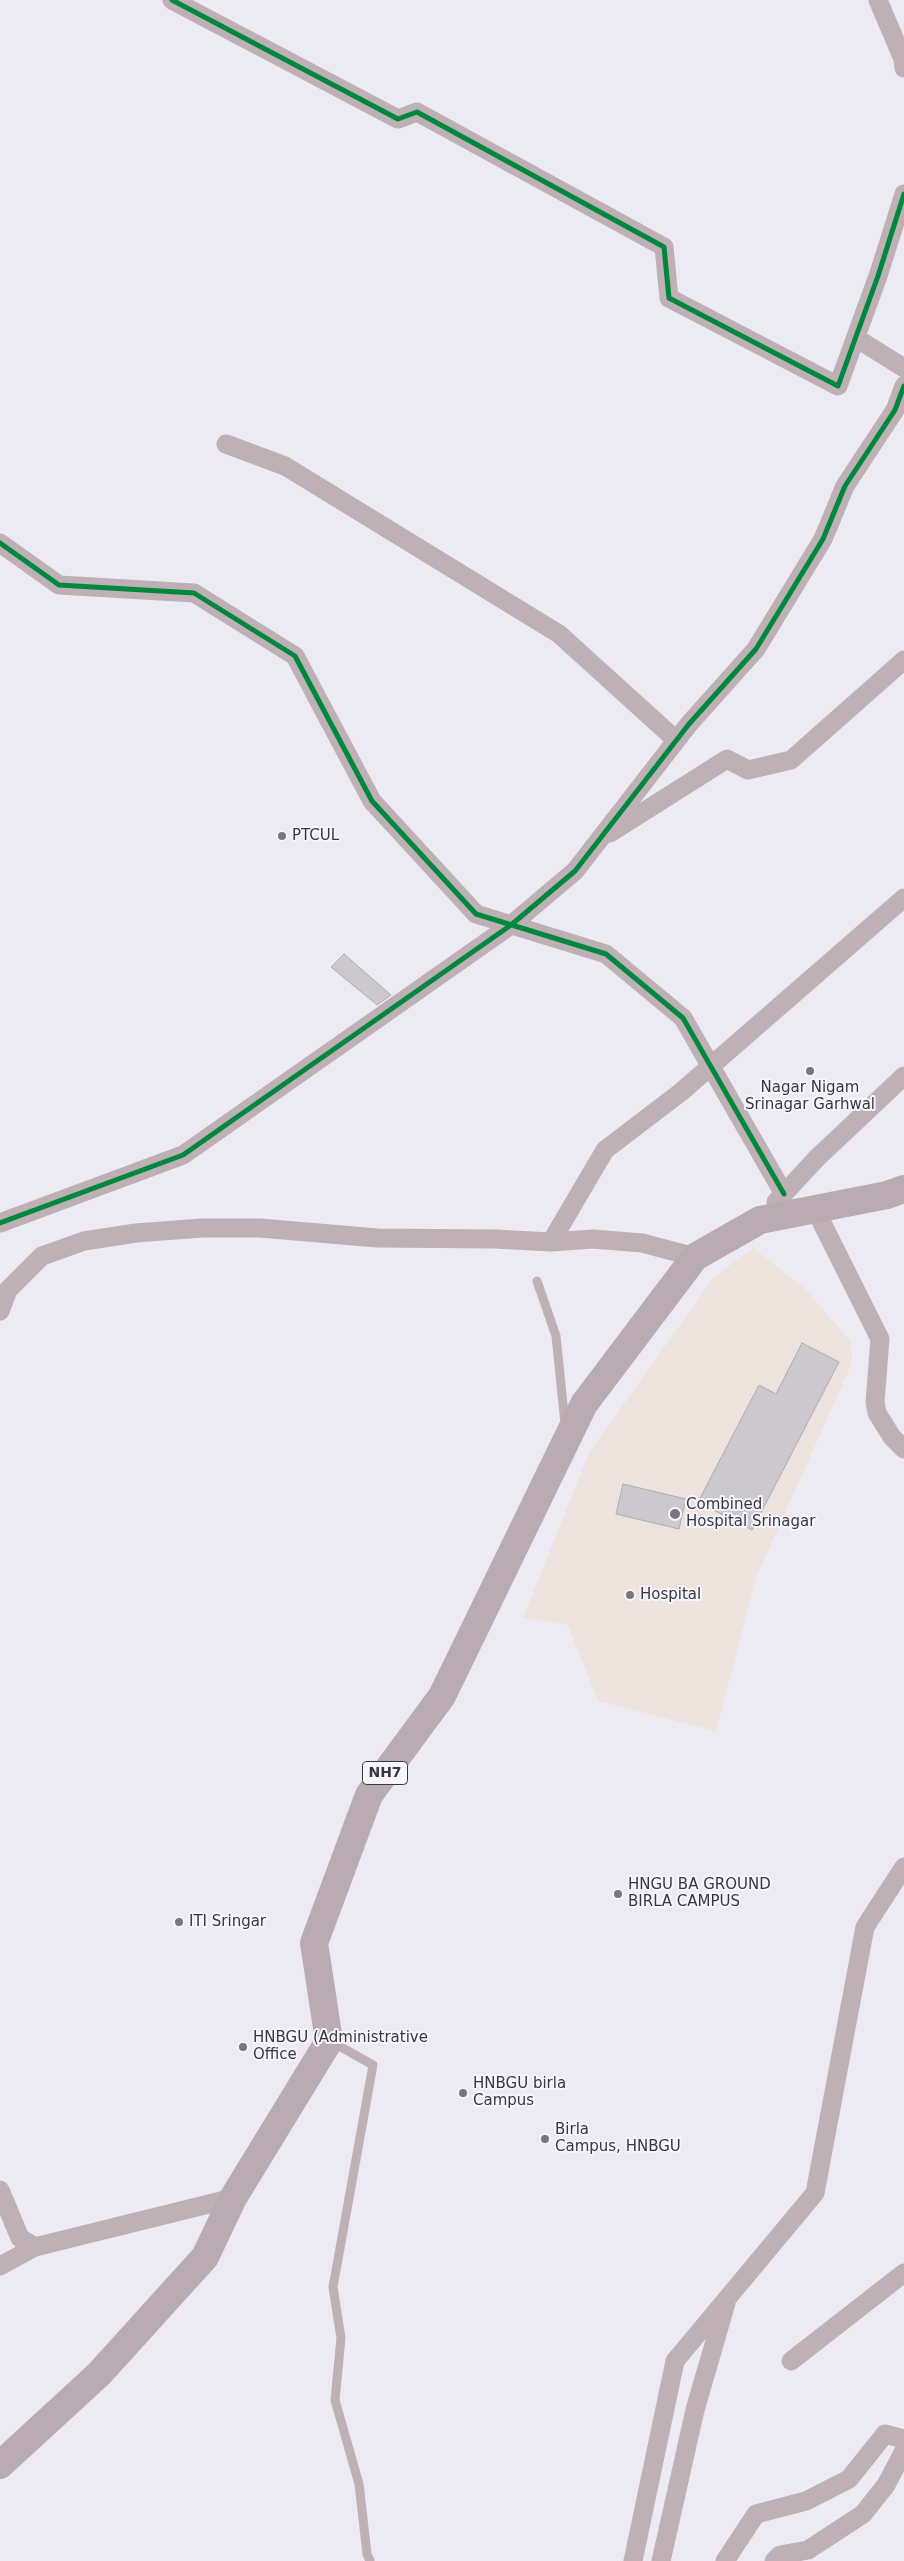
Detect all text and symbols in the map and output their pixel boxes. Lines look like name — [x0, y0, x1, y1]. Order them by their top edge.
place label: PTCUL — [292, 827, 339, 845]
marker: PTCUL — [276, 830, 288, 842]
marker: Nagar Nigam Srinagar Garhwal — [804, 1065, 816, 1077]
place label: Nagar Nigam Srinagar Garhwal — [745, 1079, 875, 1114]
place label: Combined Hospital Srinagar — [686, 1496, 815, 1531]
marker: Combined Hospital Srinagar — [668, 1507, 682, 1521]
place label: Hospital — [640, 1586, 701, 1604]
marker: Hospital — [624, 1589, 636, 1601]
road number: NH7 — [362, 1762, 408, 1785]
place label: HNGU BA GROUND BIRLA CAMPUS — [628, 1876, 771, 1911]
marker: HNGU BA GROUND BIRLA CAMPUS — [612, 1888, 624, 1900]
place label: ITI Sringar — [189, 1913, 266, 1931]
marker: ITI Sringar — [173, 1916, 185, 1928]
place label: HNBGU (Administrative Office — [253, 2029, 428, 2064]
marker: HNBGU (Administrative Office — [237, 2041, 249, 2053]
place label: HNBGU birla Campus — [473, 2075, 566, 2110]
marker: HNBGU birla Campus — [457, 2087, 469, 2099]
place label: Birla Campus, HNBGU — [555, 2121, 681, 2156]
marker: Birla Campus, HNBGU — [539, 2133, 551, 2145]

